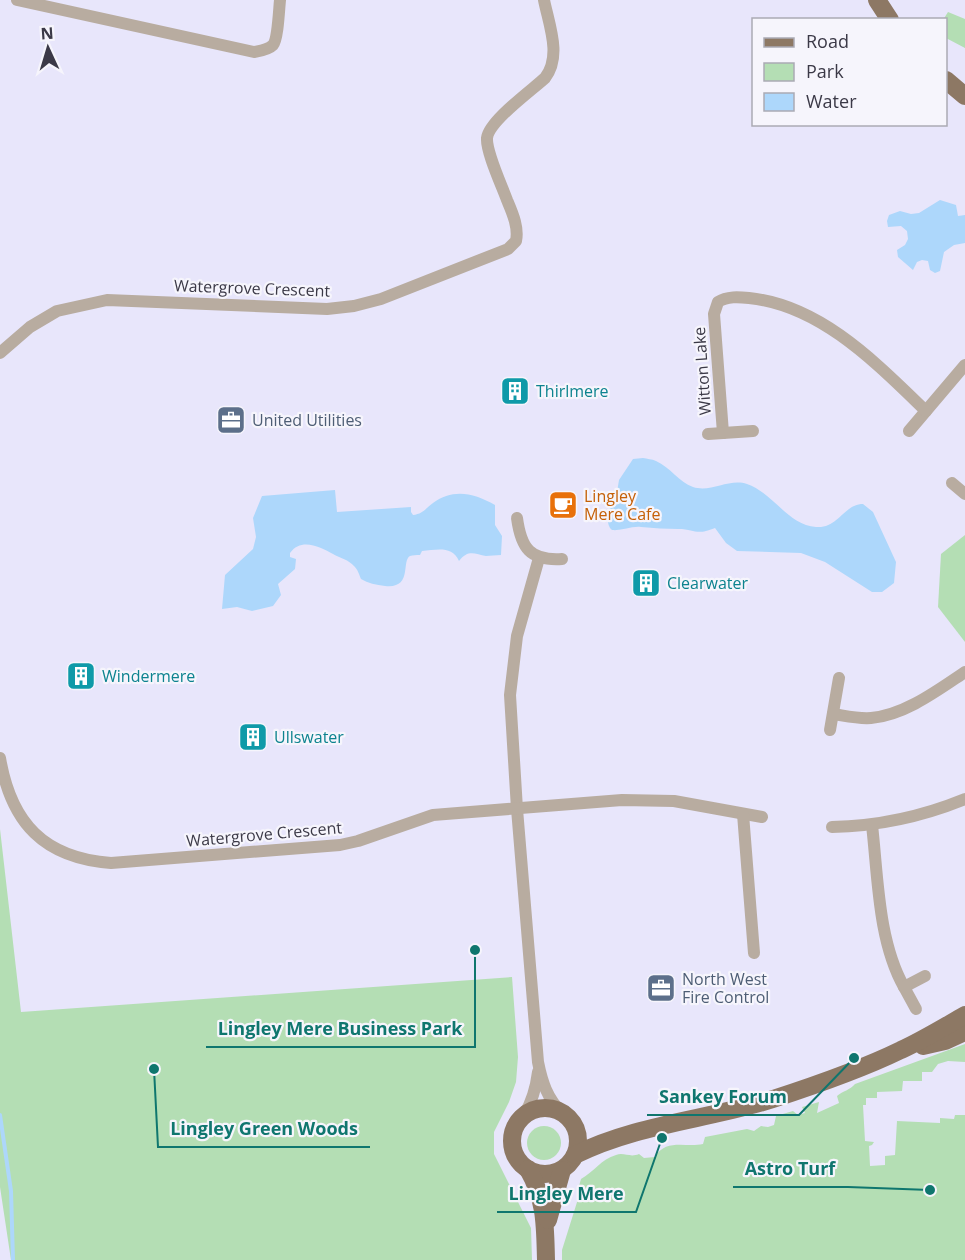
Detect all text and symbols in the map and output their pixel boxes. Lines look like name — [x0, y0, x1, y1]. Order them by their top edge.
north arrow — [18, 18, 78, 78]
legend — [752, 18, 947, 126]
text: N — [40, 22, 54, 44]
text: Road — [806, 29, 849, 53]
text: Park — [806, 59, 844, 83]
text: Water — [806, 89, 857, 113]
street label: Watergrove Crescent — [174, 274, 331, 302]
street label: Witton Lake — [688, 326, 716, 416]
building icon: Thirlmere — [499, 375, 531, 407]
place label: Thirlmere — [536, 380, 609, 402]
office icon: United Utilities — [215, 404, 247, 436]
place label: United Utilities — [252, 409, 362, 431]
place label: Lingley Mere Cafe — [584, 485, 660, 525]
cafe icon: Lingley Mere Cafe — [547, 489, 579, 521]
building icon: Clearwater — [630, 567, 662, 599]
place label: Clearwater — [667, 572, 749, 594]
building icon: Windermere — [65, 660, 97, 692]
place label: Windermere — [102, 665, 195, 687]
building icon: Ullswater — [237, 721, 269, 753]
place label: Ullswater — [274, 726, 344, 748]
street label: Watergrove Crescent — [185, 816, 343, 852]
place label: North West Fire Control — [682, 968, 769, 1008]
office icon: North West Fire Control — [645, 972, 677, 1004]
callout: Lingley Mere Business Park — [206, 1011, 475, 1047]
text: Lingley Mere Business Park — [218, 1016, 463, 1040]
callout: Sankey Forum — [647, 1079, 799, 1115]
text: Sankey Forum — [659, 1084, 787, 1108]
callout: Lingley Green Woods — [158, 1111, 370, 1147]
text: Lingley Green Woods — [170, 1116, 358, 1140]
callout: Astro Turf — [733, 1151, 848, 1187]
text: Astro Turf — [745, 1156, 836, 1180]
callout: Lingley Mere — [497, 1176, 636, 1212]
text: Lingley Mere — [508, 1181, 624, 1205]

